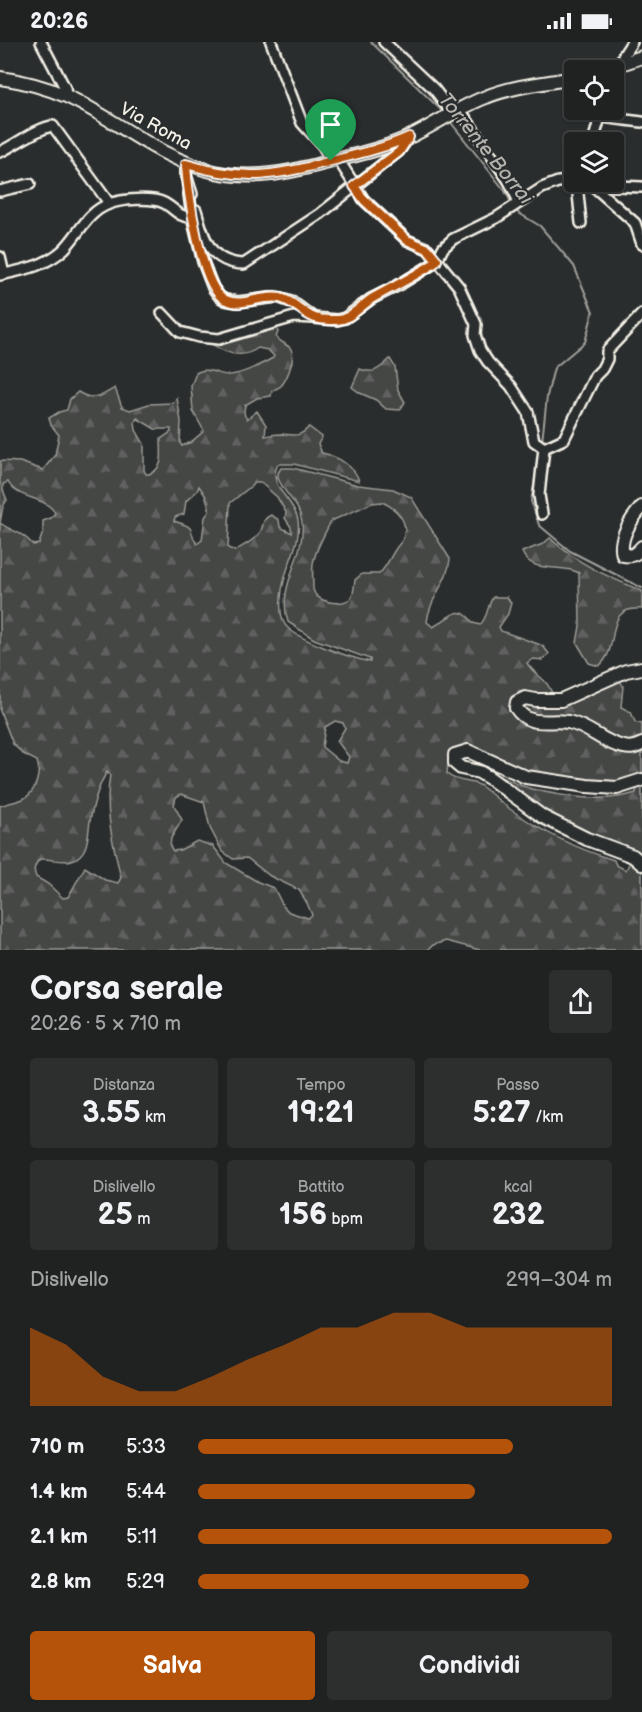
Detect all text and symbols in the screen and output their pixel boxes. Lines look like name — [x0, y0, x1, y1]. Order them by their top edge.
text: 20:26 — [30, 8, 88, 35]
map controls — [564, 60, 624, 192]
button: locate — [564, 60, 624, 120]
water label: Torrente Borrai — [433, 88, 538, 210]
street label: Via Roma — [116, 98, 195, 155]
pin — [305, 99, 356, 161]
icon: arrive — [314, 108, 347, 141]
button: layers — [564, 132, 624, 192]
text: Corsa serale — [30, 969, 223, 1009]
button: share — [549, 970, 612, 1033]
text: 20:26 · 5 × 710 m — [30, 1012, 181, 1036]
text: Distanza — [93, 1076, 155, 1095]
text: Tempo — [296, 1076, 346, 1095]
text: Passo — [496, 1076, 540, 1095]
text: 3.55 — [82, 1095, 141, 1131]
text: 19:21 — [287, 1095, 355, 1131]
text: 5:27 — [473, 1095, 531, 1131]
text: km — [141, 1108, 166, 1127]
text: /km — [531, 1108, 563, 1127]
text: Dislivello — [92, 1178, 156, 1197]
text: Battito — [297, 1178, 345, 1197]
text: kcal — [504, 1178, 532, 1197]
text: 25 — [98, 1197, 133, 1233]
text: 156 — [279, 1197, 327, 1233]
text: 232 — [492, 1197, 544, 1233]
text: m — [133, 1210, 150, 1229]
text: bpm — [327, 1210, 363, 1229]
text: Dislivello — [30, 1268, 109, 1292]
text: 299–304 m — [506, 1268, 612, 1292]
text: 710 m — [30, 1435, 84, 1459]
text: 5:33 — [126, 1435, 166, 1459]
text: 1.4 km — [30, 1480, 88, 1504]
text: 5:44 — [126, 1480, 166, 1504]
text: 2.1 km — [30, 1525, 88, 1549]
text: 5:11 — [126, 1525, 157, 1549]
text: 2.8 km — [30, 1570, 91, 1594]
text: 5:29 — [126, 1570, 165, 1594]
button: Salva — [30, 1631, 315, 1700]
button: Condividi — [327, 1631, 612, 1700]

